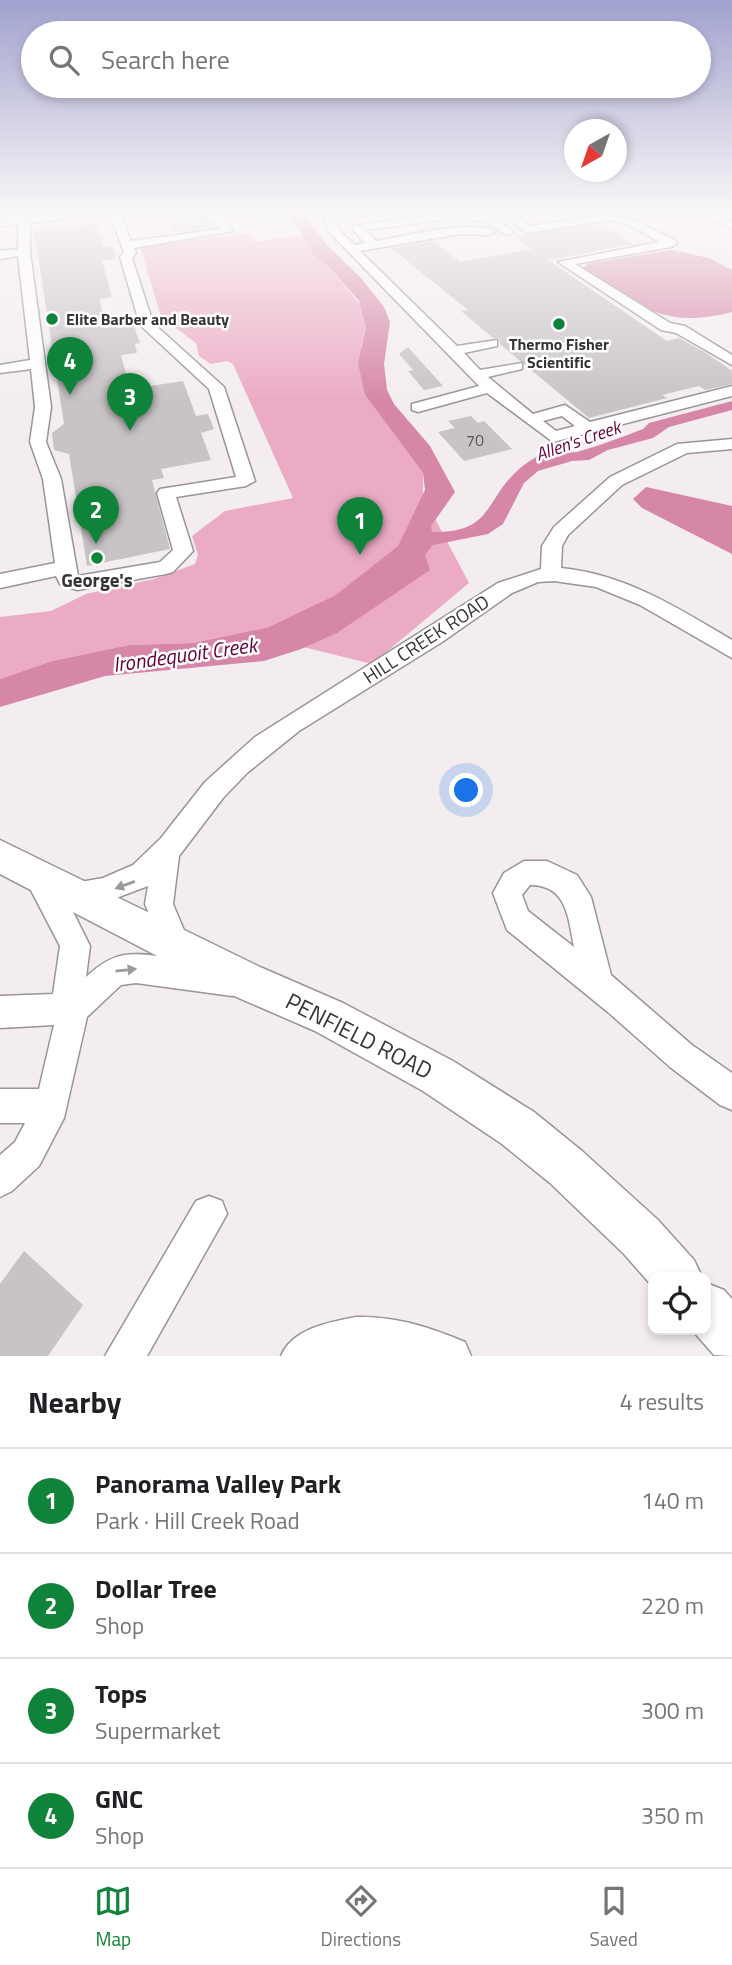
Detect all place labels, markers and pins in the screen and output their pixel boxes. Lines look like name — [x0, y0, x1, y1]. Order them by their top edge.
place label: Elite Barber and Beauty — [66, 307, 229, 331]
marker: Elite Barber and Beauty — [44, 311, 60, 327]
marker: Thermo Fisher Scientific — [551, 316, 567, 332]
place label: Thermo Fisher Scientific — [509, 332, 609, 374]
pin: 4 — [47, 337, 93, 395]
pin: 3 — [107, 373, 153, 431]
pin: 2 — [73, 486, 119, 544]
pin: 1 — [337, 497, 383, 555]
marker: George's — [89, 550, 105, 566]
place label: George's — [61, 565, 133, 594]

